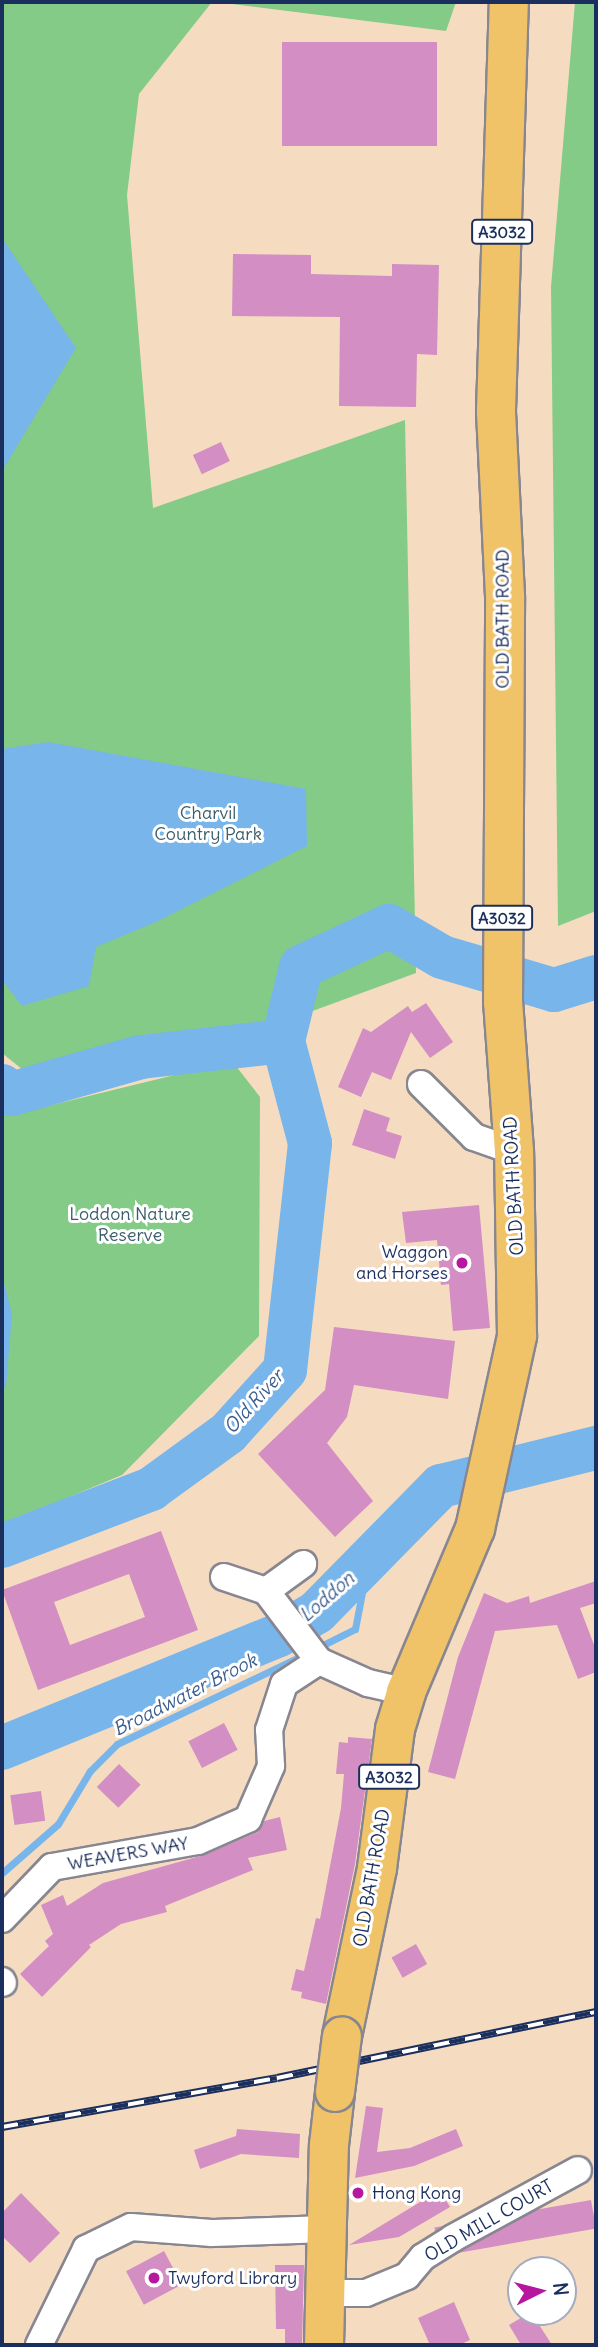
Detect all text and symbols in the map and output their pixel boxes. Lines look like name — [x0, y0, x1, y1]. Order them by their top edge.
road number: A3032 — [470, 220, 534, 244]
street label: OLD BATH ROAD — [492, 549, 514, 689]
park label: Charvil Country Park — [154, 803, 262, 846]
road number: A3032 — [470, 906, 534, 930]
street label: OLD BATH ROAD — [500, 1116, 528, 1256]
park label: Loddon Nature Reserve — [69, 1204, 191, 1246]
place label: Waggon and Horses — [356, 1242, 448, 1284]
marker: Waggon and Horses — [454, 1255, 470, 1271]
water label: Old River — [219, 1365, 289, 1439]
water label: Loddon — [295, 1567, 359, 1627]
water label: Broadwater Brook — [109, 1649, 261, 1741]
road number: A3032 — [358, 1764, 420, 1790]
street label: OLD BATH ROAD — [349, 1807, 395, 1949]
street label: WEAVERS WAY — [66, 1833, 190, 1875]
street label: OLD MILL COURT — [421, 2175, 557, 2267]
place label: Hong Kong — [372, 2182, 461, 2204]
marker: Hong Kong — [350, 2185, 366, 2201]
north arrow — [507, 2256, 577, 2326]
place label: Twyford Library — [168, 2267, 297, 2289]
marker: Twyford Library — [146, 2270, 162, 2286]
text: N — [548, 2281, 574, 2297]

